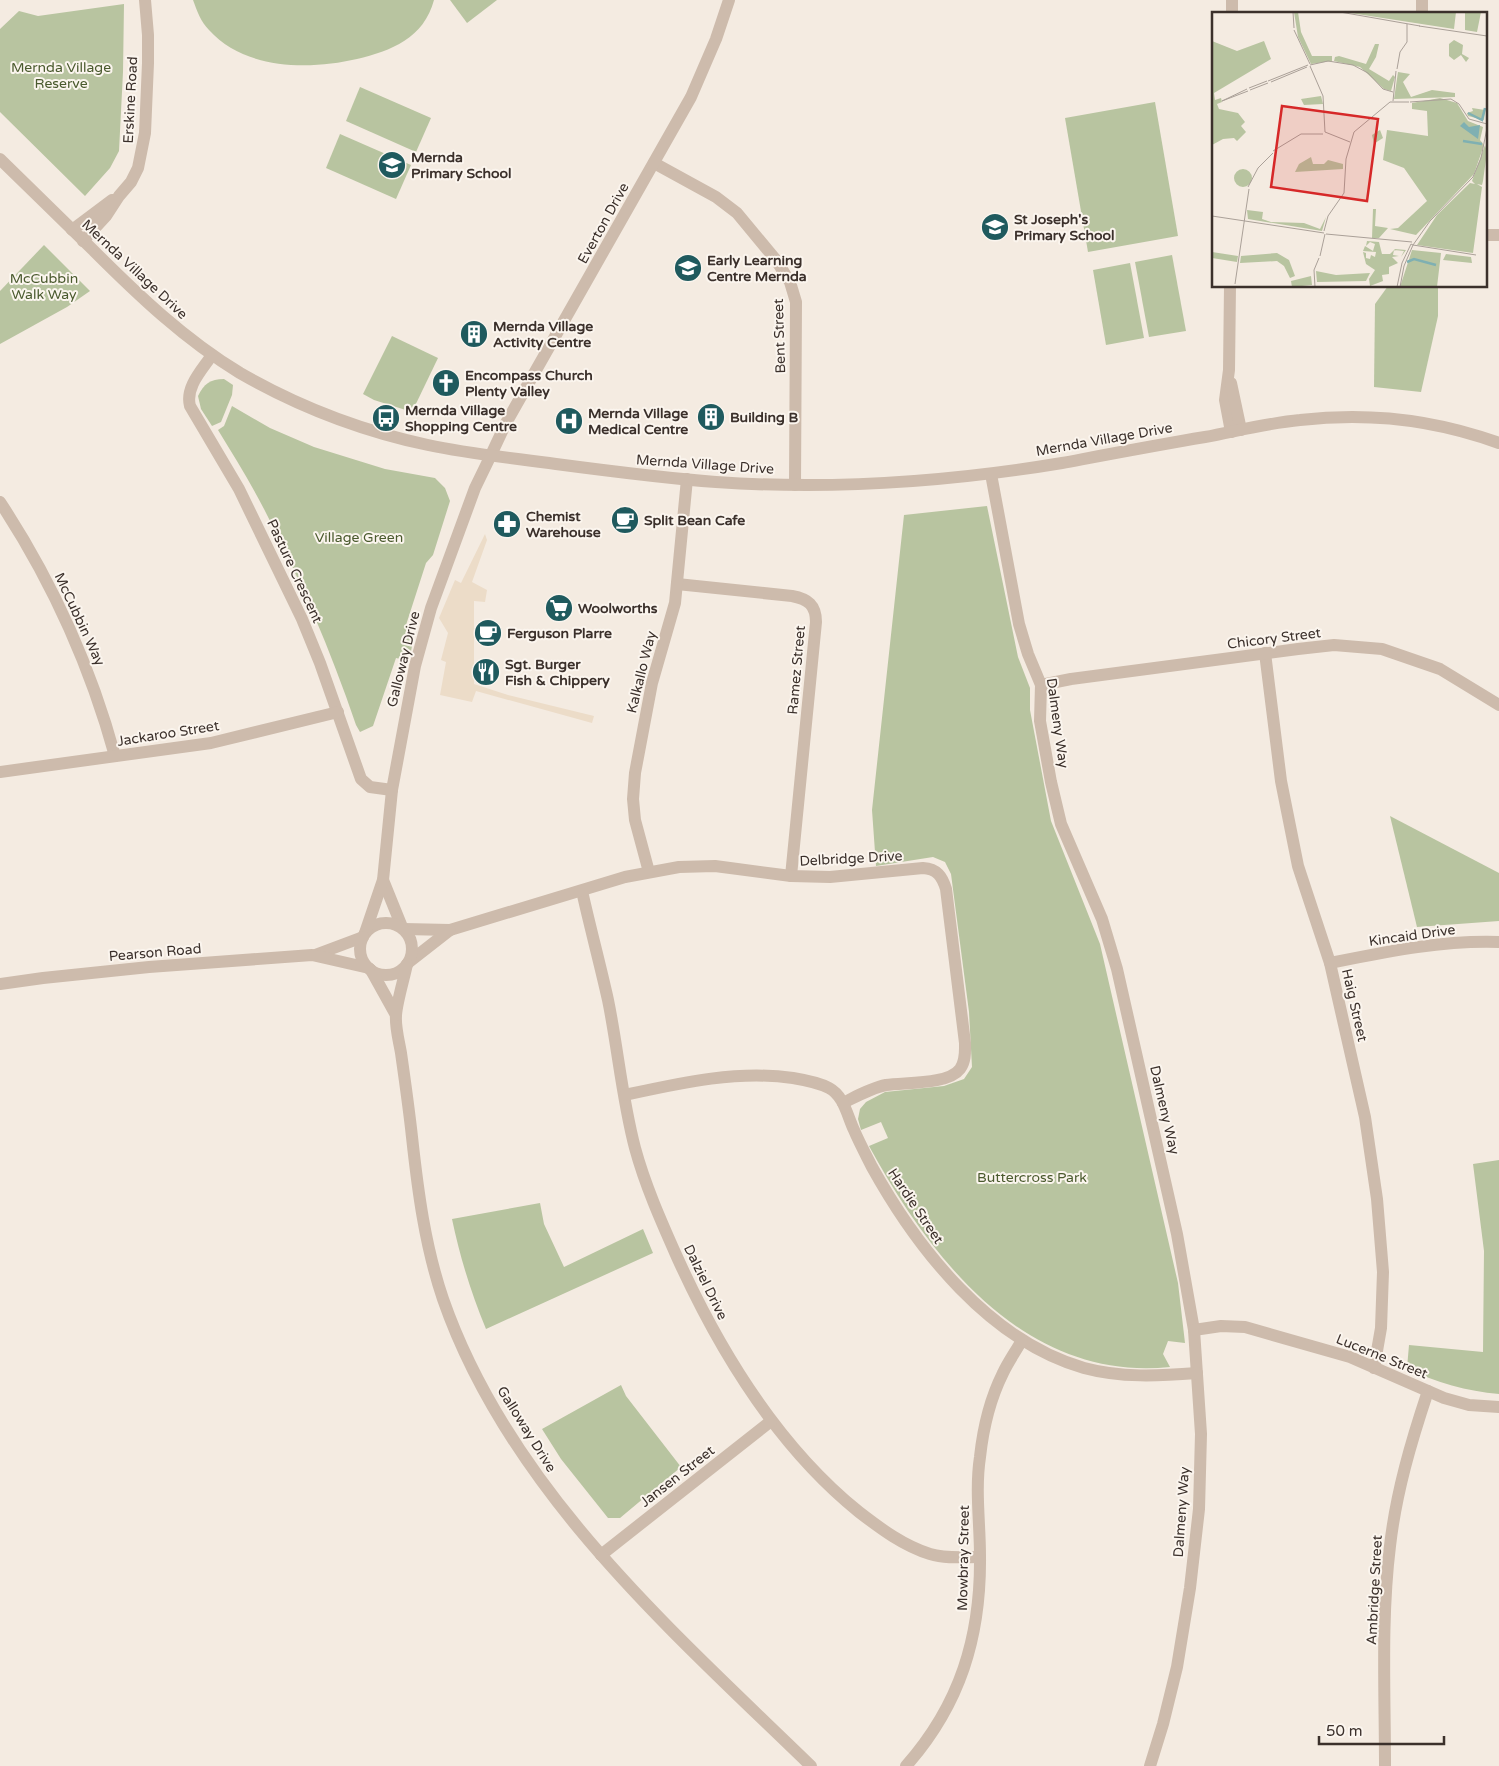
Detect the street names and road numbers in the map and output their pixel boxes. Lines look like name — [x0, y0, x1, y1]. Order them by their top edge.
street label: Erskine Road — [120, 56, 141, 144]
street label: Everton Drive — [574, 180, 633, 267]
street label: Mernda Village Drive — [78, 216, 191, 323]
street label: Bent Street — [770, 298, 789, 374]
street label: Mernda Village Drive — [1035, 419, 1174, 460]
street label: Mernda Village Drive — [635, 451, 775, 478]
street label: Pasture Crescent — [263, 517, 326, 626]
street label: McCubbin Way — [51, 570, 109, 669]
street label: Galloway Drive — [383, 609, 424, 709]
street label: Ramez Street — [784, 624, 809, 715]
street label: Chicory Street — [1226, 624, 1322, 653]
street label: Kalkallo Way — [623, 629, 660, 715]
street label: Dalmeny Way — [1043, 677, 1072, 770]
street label: Jackaroo Street — [116, 717, 221, 750]
street label: Delbridge Drive — [799, 847, 903, 870]
street label: Kincaid Drive — [1368, 921, 1456, 950]
street label: Pearson Road — [108, 940, 202, 965]
street label: Haig Street — [1338, 967, 1371, 1044]
street label: Dalmeny Way — [1146, 1064, 1183, 1157]
street label: Hardie Street — [884, 1165, 947, 1248]
street label: Dalziel Drive — [680, 1242, 731, 1323]
street label: Lucerne Street — [1333, 1330, 1431, 1383]
street label: Galloway Drive — [493, 1383, 560, 1475]
street label: Jansen Street — [637, 1442, 718, 1511]
street label: Dalmeny Way — [1170, 1466, 1193, 1558]
street label: Mowbray Street — [954, 1504, 973, 1611]
street label: Ambridge Street — [1363, 1534, 1386, 1645]

